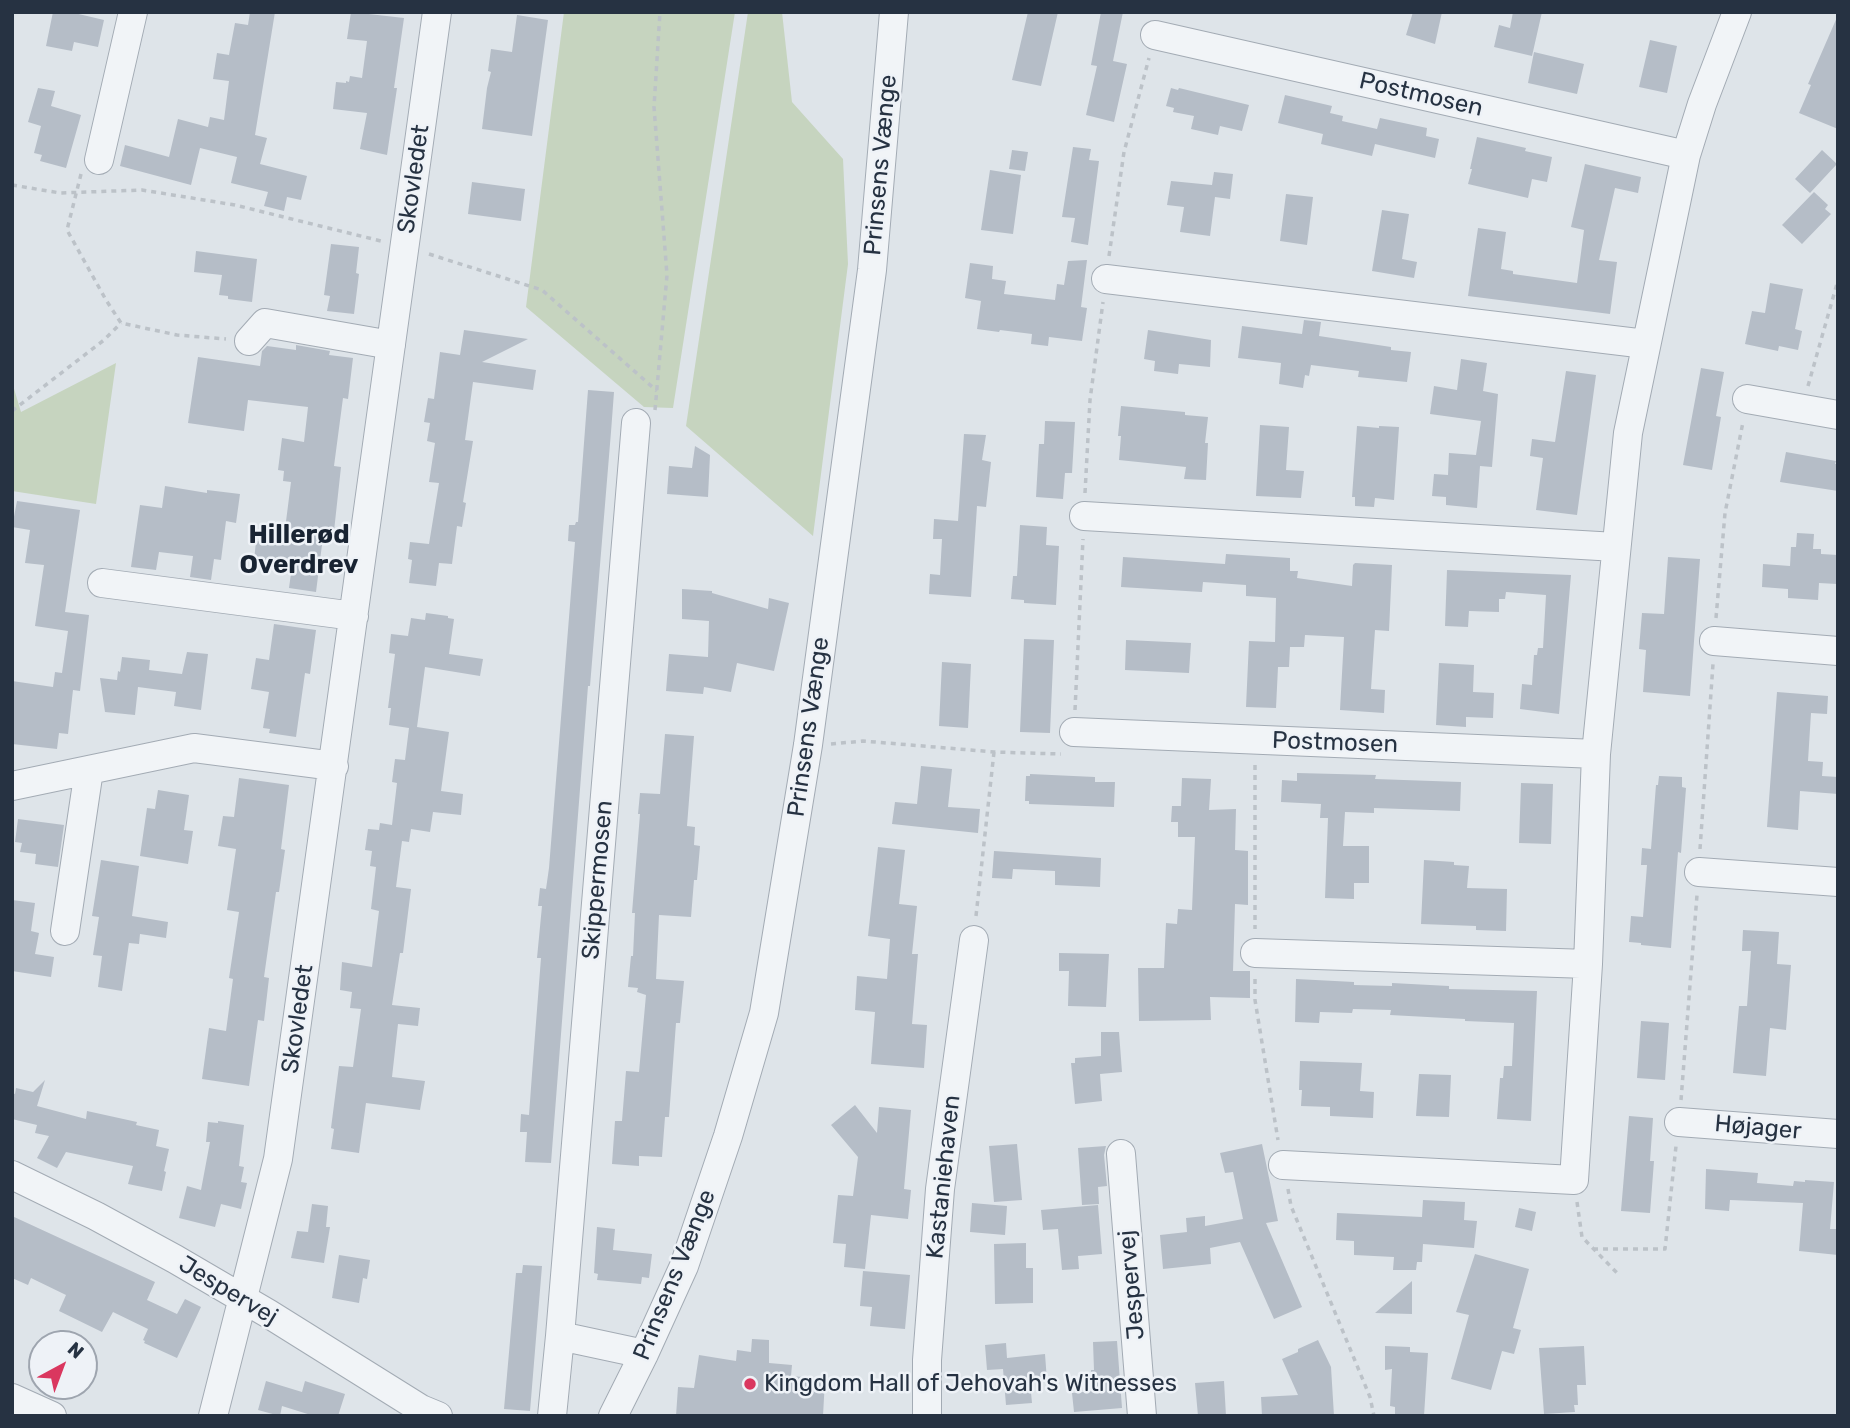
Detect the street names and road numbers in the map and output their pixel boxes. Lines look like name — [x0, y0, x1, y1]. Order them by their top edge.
street label: Postmosen — [1356, 67, 1486, 123]
street label: Prinsens Vænge — [859, 73, 903, 257]
street label: Skovledet — [392, 123, 436, 235]
street label: Prinsens Vænge — [782, 635, 836, 819]
street label: Postmosen — [1272, 726, 1398, 760]
street label: Skippermosen — [577, 799, 619, 961]
street label: Skovledet — [276, 963, 320, 1075]
street label: Kastaniehaven — [921, 1094, 967, 1260]
street label: Højager — [1713, 1110, 1803, 1146]
street label: Prinsens Vænge — [628, 1186, 722, 1364]
street label: Jespervej — [1113, 1229, 1151, 1341]
street label: Jespervej — [173, 1250, 283, 1332]

